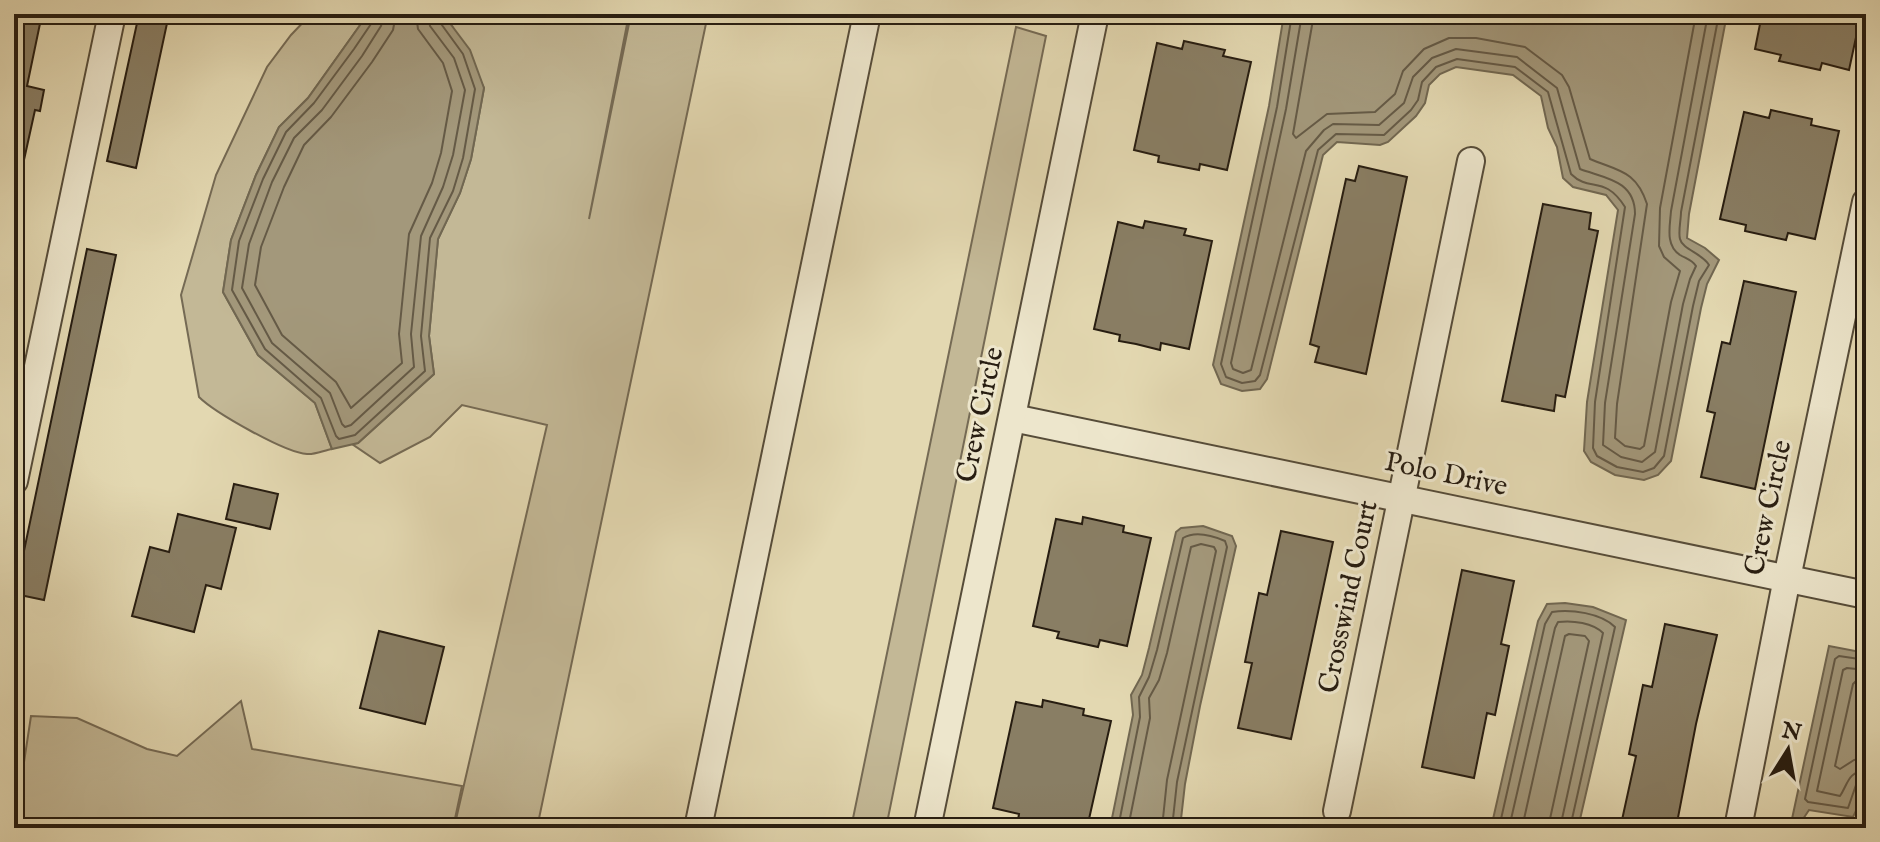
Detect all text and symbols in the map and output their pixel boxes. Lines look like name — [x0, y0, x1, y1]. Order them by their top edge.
street label: Crew Circle — [950, 344, 1012, 486]
street label: Crew Circle — [1738, 437, 1800, 579]
street label: Polo Drive — [1381, 445, 1511, 505]
street label: Crosswind Court — [1311, 497, 1387, 697]
north arrow — [1748, 710, 1828, 790]
text: N — [1778, 717, 1803, 748]

